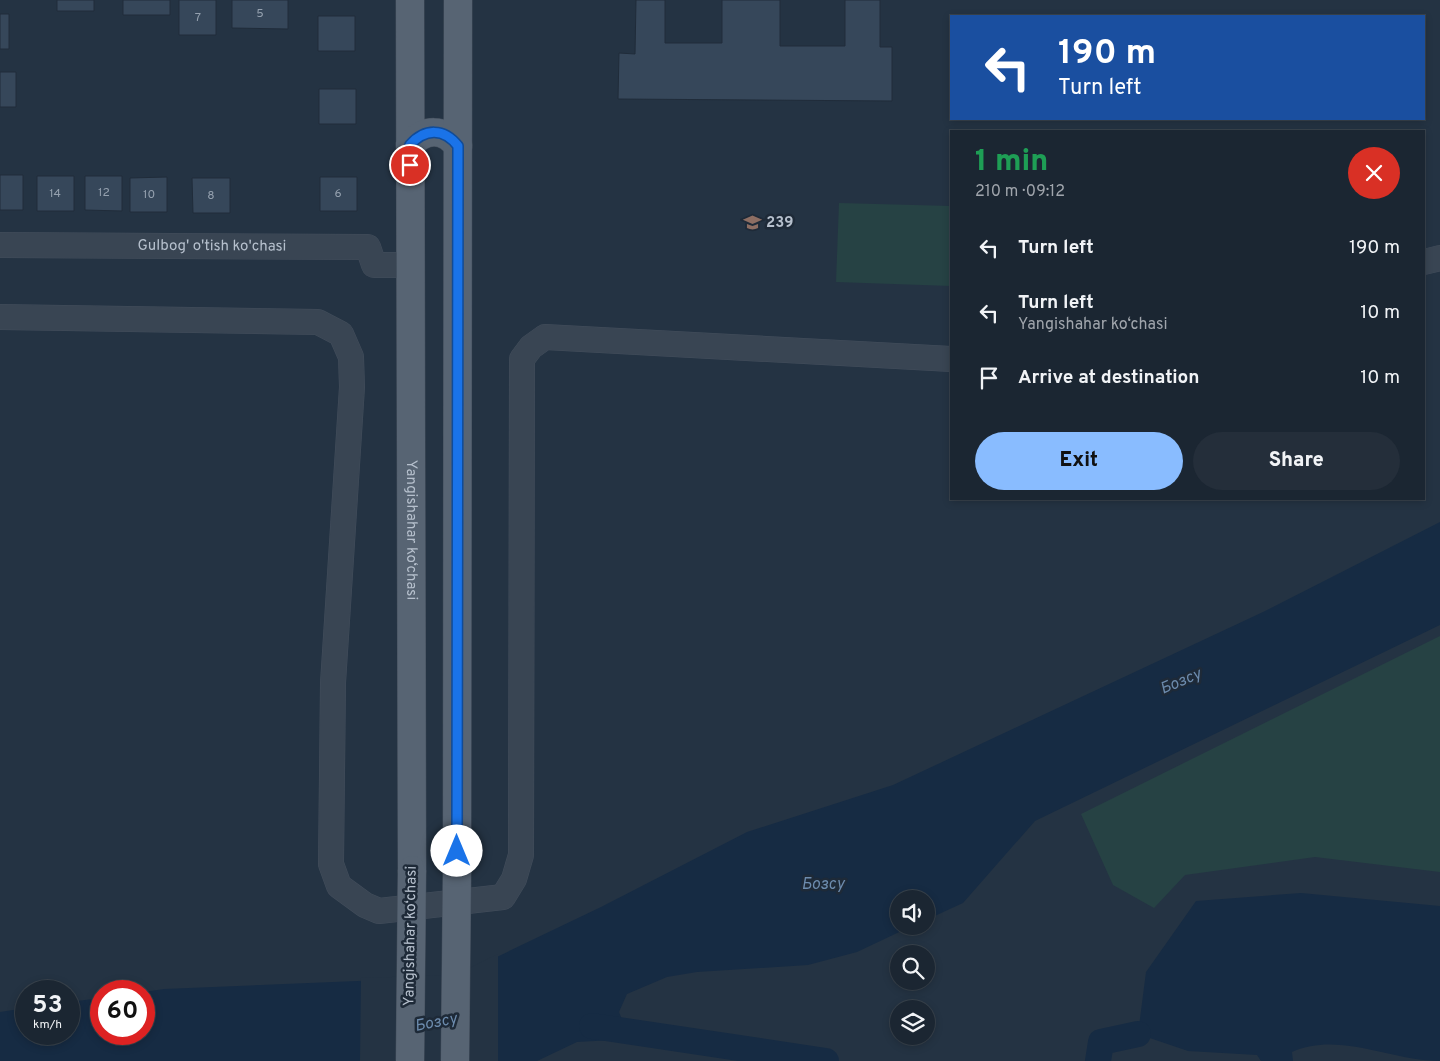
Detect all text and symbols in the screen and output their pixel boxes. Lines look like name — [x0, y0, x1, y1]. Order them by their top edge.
house number: 5 — [256, 6, 264, 22]
house number: 7 — [195, 10, 201, 26]
text: 190 m — [1058, 32, 1156, 76]
icon: left — [975, 35, 1040, 100]
text: Turn left — [1058, 75, 1141, 102]
pin — [389, 144, 431, 186]
text: 1 min — [975, 144, 1048, 181]
button: close — [1348, 147, 1400, 199]
icon: arrive — [396, 151, 424, 179]
text: 210 m · 09:12 — [975, 182, 1065, 202]
house number: 12 — [98, 185, 110, 201]
house number: 14 — [49, 186, 61, 202]
house number: 6 — [334, 186, 342, 202]
house number: 10 — [143, 187, 155, 203]
house number: 8 — [207, 188, 215, 204]
school or university icon: 239 — [742, 213, 762, 233]
place label: 239 — [766, 214, 793, 233]
icon: left — [975, 234, 1003, 262]
street label: Gulbog' o'tish ko'chasi — [137, 236, 287, 256]
text: Turn left — [1018, 236, 1094, 260]
text: 190 m — [1349, 236, 1400, 260]
text: Turn left — [1018, 291, 1094, 315]
icon: left — [975, 299, 1003, 327]
text: 10 m — [1360, 301, 1400, 325]
text: Yangishahar ko‘chasi — [1018, 315, 1168, 335]
icon: arrive — [975, 364, 1003, 392]
text: Arrive at destination — [1018, 366, 1199, 390]
text: 10 m — [1360, 366, 1400, 390]
button: Exit — [975, 432, 1183, 490]
button: Share — [1193, 432, 1400, 490]
street label: Yangishahar ko‘chasi — [402, 460, 421, 600]
water label: Бозсу — [1157, 664, 1206, 700]
position arrow — [430, 824, 482, 876]
street label: Yangishahar ko‘chasi — [400, 866, 422, 1006]
water label: Бозсу — [802, 875, 846, 895]
map controls — [890, 890, 935, 1045]
button: sound — [890, 890, 935, 935]
button: search — [890, 945, 935, 990]
speed limit sign: 60 — [90, 980, 155, 1045]
text: 53 — [32, 990, 63, 1022]
button: layers — [890, 1000, 935, 1045]
water label: Бозсу — [413, 1009, 461, 1037]
text: km/h — [33, 1017, 62, 1033]

